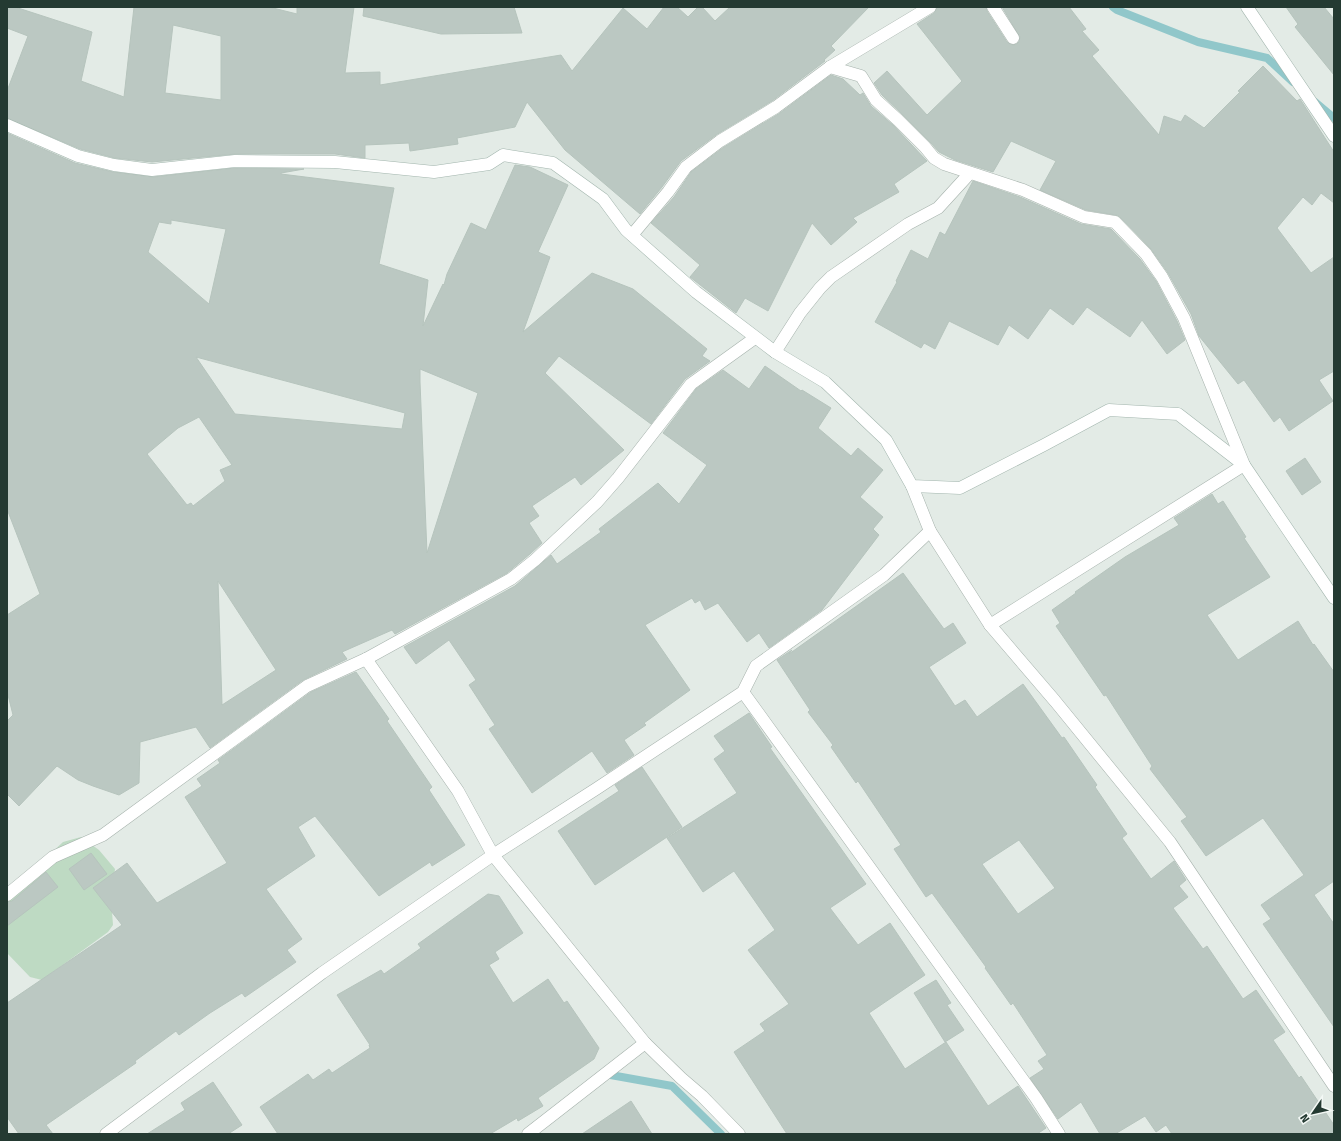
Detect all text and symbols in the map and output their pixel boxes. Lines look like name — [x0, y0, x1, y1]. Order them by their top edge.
north arrow — [1293, 1093, 1333, 1133]
text: N — [1298, 1112, 1313, 1125]

